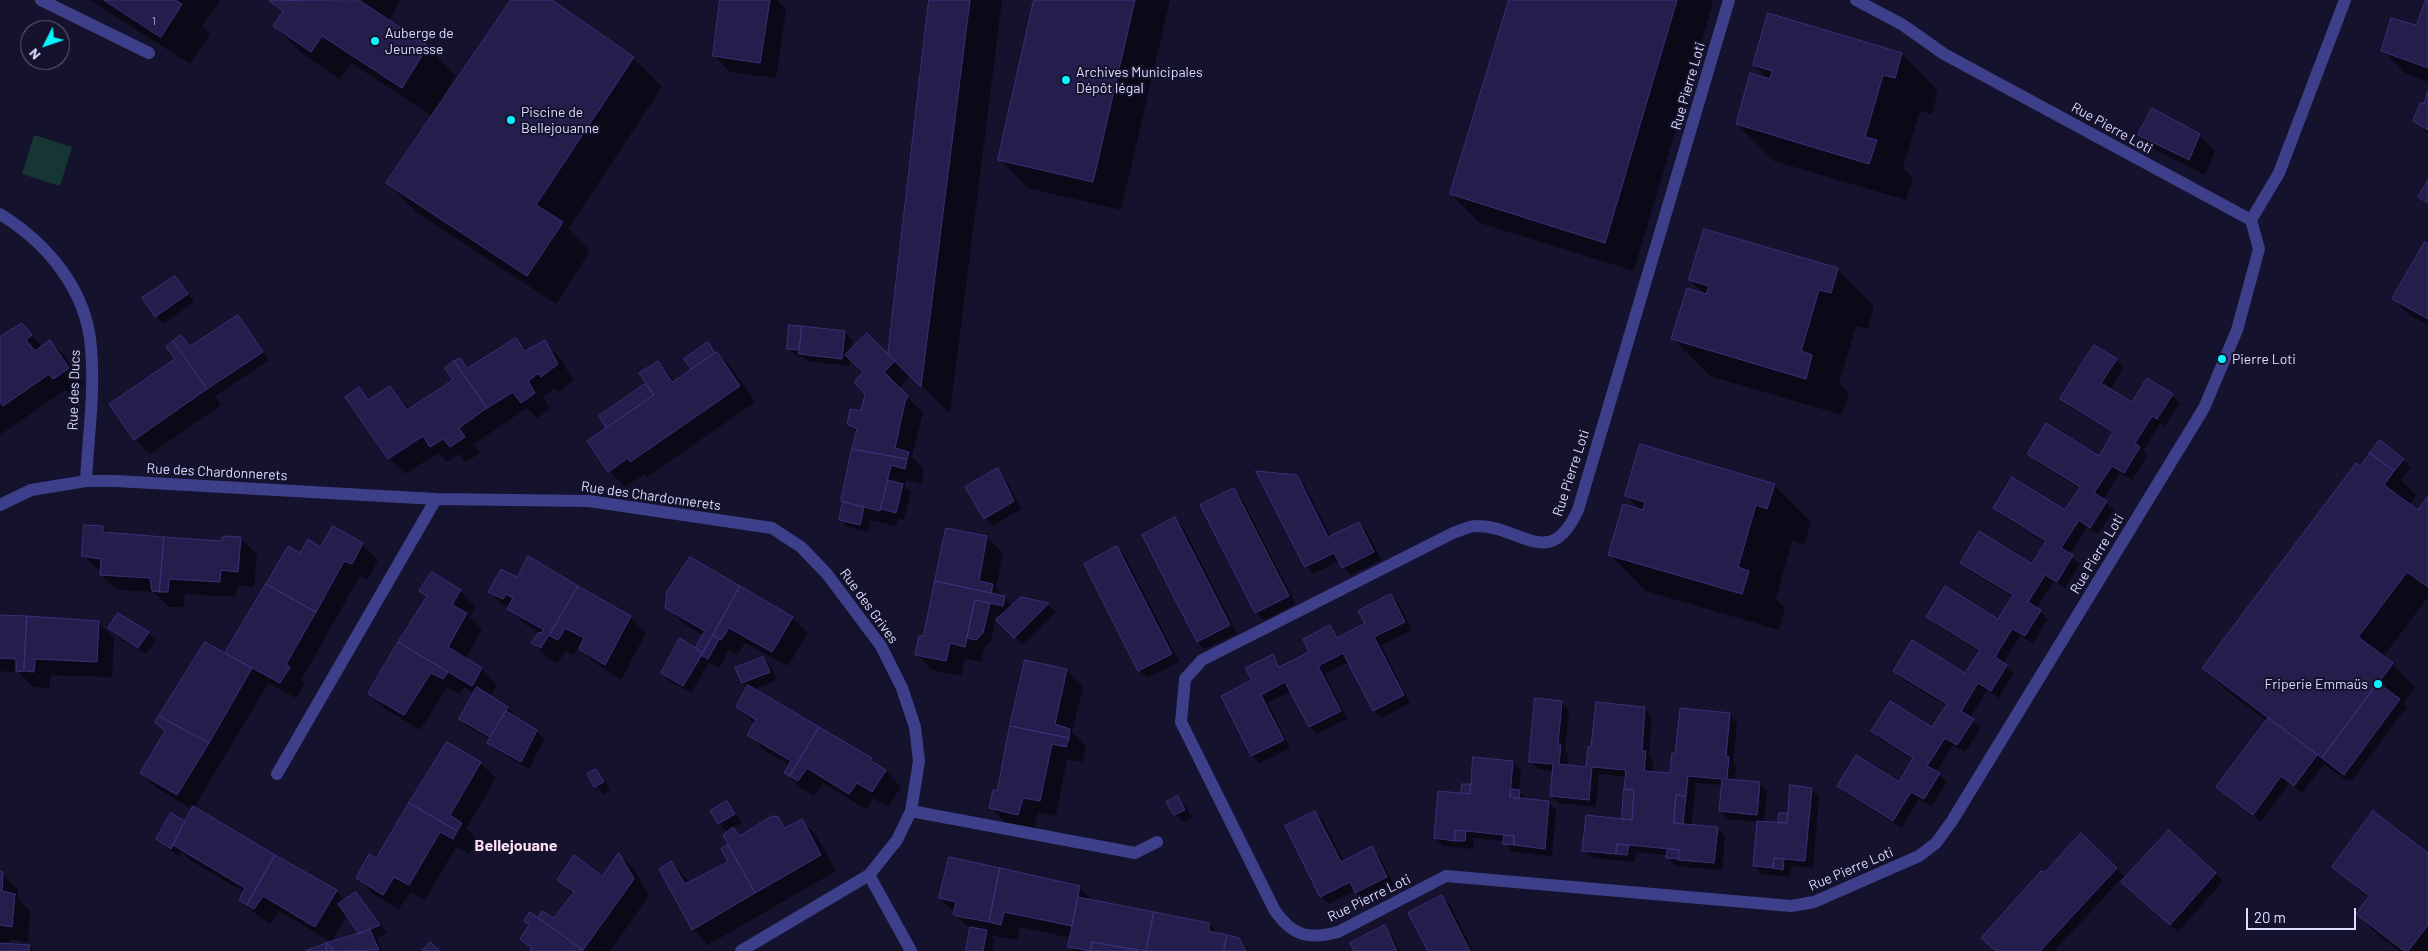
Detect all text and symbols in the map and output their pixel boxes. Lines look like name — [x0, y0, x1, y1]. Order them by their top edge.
house number: 1 — [152, 14, 156, 28]
north arrow — [20, 20, 70, 70]
place label: Auberge de Jeunesse — [385, 25, 454, 58]
marker: Auberge de Jeunesse — [369, 35, 381, 47]
street label: Rue Pierre Loti — [1667, 40, 1709, 132]
text: N — [25, 45, 44, 64]
place label: Archives Municipales Dépôt légal — [1076, 64, 1203, 96]
marker: Archives Municipales Dépôt légal — [1060, 74, 1072, 86]
street label: Rue Pierre Loti — [2068, 99, 2156, 157]
place label: Piscine de Bellejouanne — [521, 104, 599, 136]
marker: Piscine de Bellejouanne — [505, 114, 517, 126]
street label: Rue des Ducs — [64, 349, 84, 431]
place label: Pierre Loti — [2232, 351, 2296, 367]
marker: Pierre Loti — [2216, 353, 2228, 365]
street label: Rue Pierre Loti — [1549, 428, 1593, 518]
street label: Rue des Chardonnerets — [146, 460, 288, 484]
street label: Rue des Chardonnerets — [580, 478, 722, 514]
street label: Rue Pierre Loti — [2067, 511, 2127, 597]
street label: Rue des Grives — [836, 565, 902, 647]
place label: Friperie Emmaüs — [2264, 676, 2368, 692]
marker: Friperie Emmaüs — [2372, 678, 2384, 690]
district label: Bellejouane — [475, 836, 557, 856]
street label: Rue Pierre Loti — [1806, 844, 1896, 894]
street label: Rue Pierre Loti — [1325, 871, 1413, 925]
scale bar — [2248, 898, 2358, 930]
text: 20 m — [2254, 908, 2286, 926]

